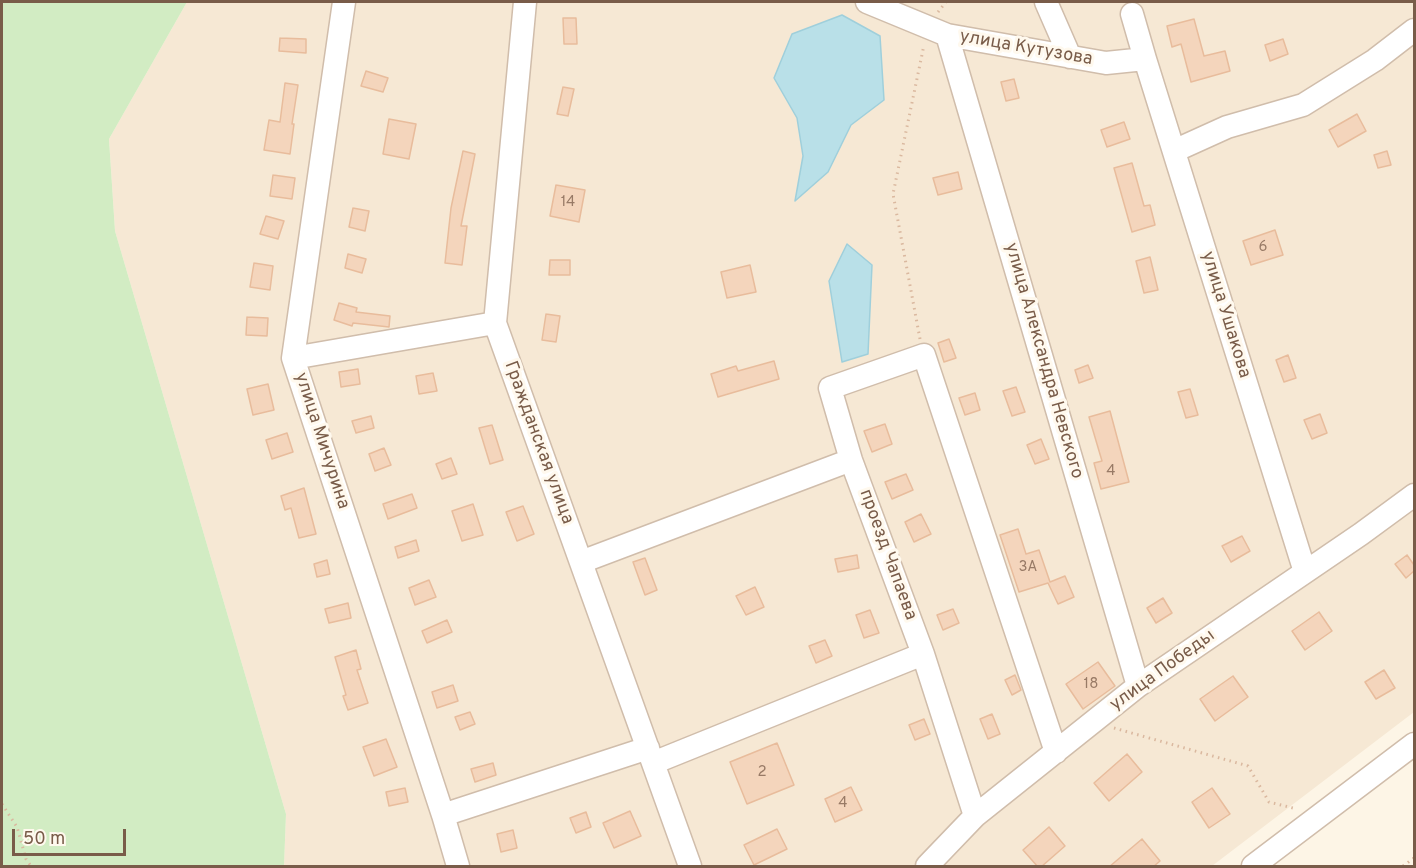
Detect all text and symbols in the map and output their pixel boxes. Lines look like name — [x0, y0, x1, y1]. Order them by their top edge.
street label: улица Кутузова — [958, 27, 1094, 71]
house number: 14 — [561, 194, 575, 212]
house number: 6 — [1259, 239, 1267, 257]
street label: улица Александра Невского — [999, 241, 1087, 481]
street label: улица Ушакова — [1195, 249, 1255, 381]
street label: Гражданская улица — [499, 359, 577, 527]
street label: улица Мичурина — [289, 370, 353, 512]
house number: 4 — [1106, 463, 1116, 481]
street label: проезд Чапаева — [853, 487, 921, 623]
house number: 3А — [1018, 559, 1038, 577]
street label: улица Победы — [1106, 626, 1220, 716]
house number: 18 — [1084, 676, 1098, 694]
house number: 2 — [757, 764, 767, 782]
house number: 4 — [838, 795, 848, 813]
scale bar — [15, 817, 129, 855]
text: 50 m — [23, 828, 65, 851]

